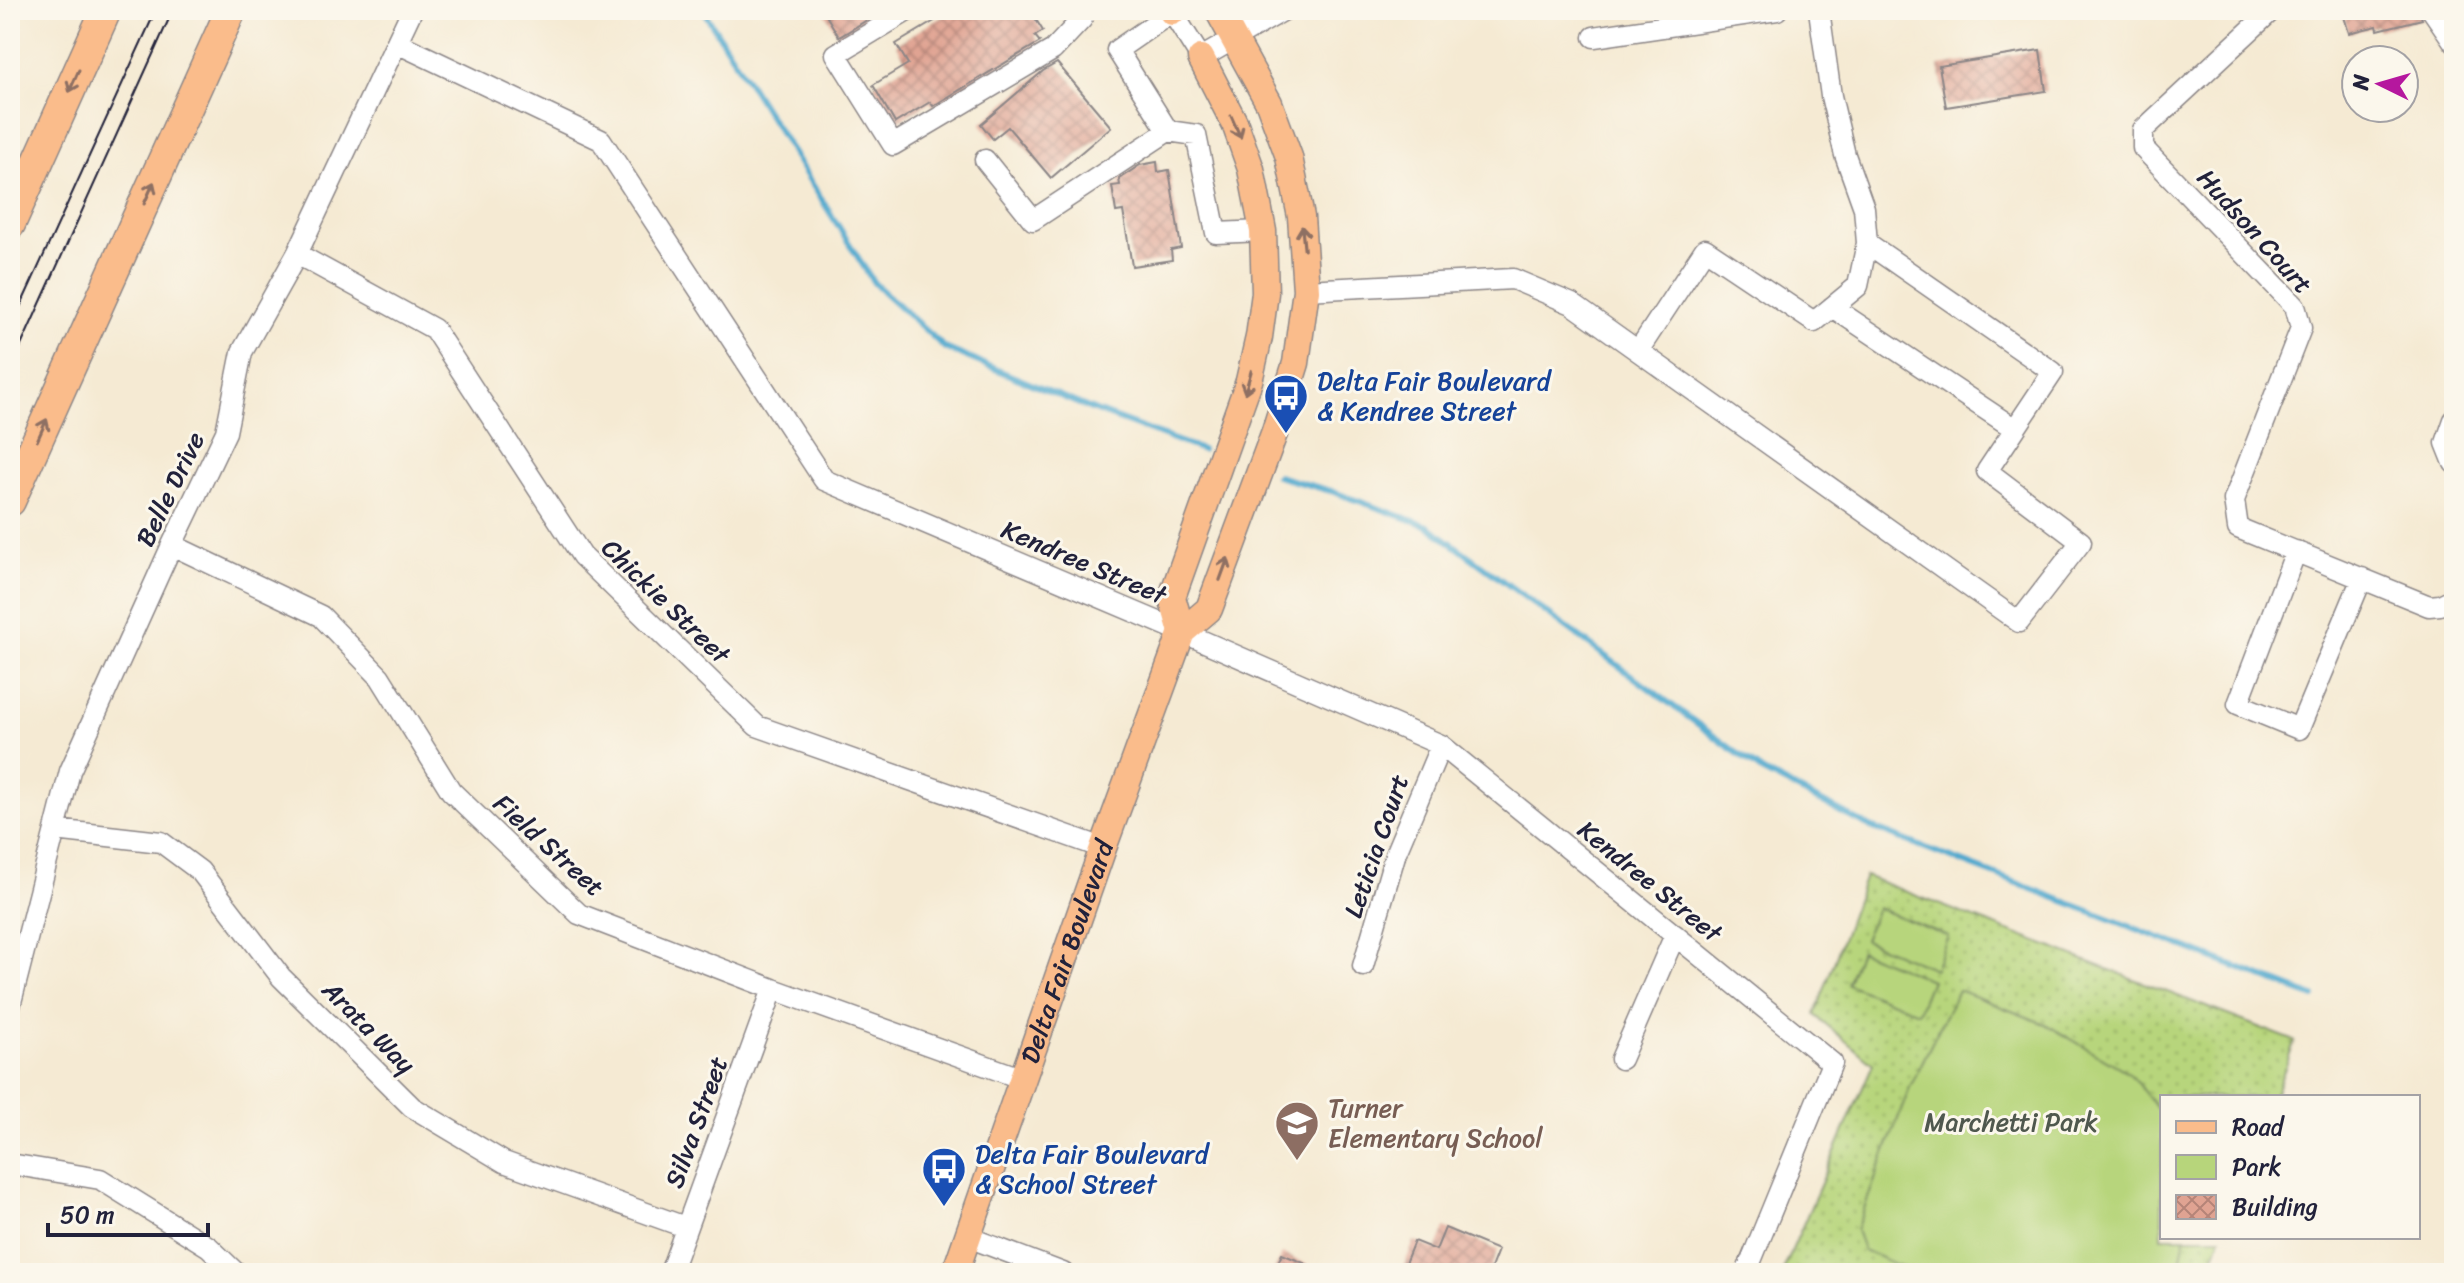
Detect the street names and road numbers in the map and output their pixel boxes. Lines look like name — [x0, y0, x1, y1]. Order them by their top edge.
street label: Hudson Court — [2185, 157, 2325, 305]
street label: Belle Drive — [122, 423, 218, 555]
street label: Kendree Street — [994, 506, 1175, 618]
street label: Chickie Street — [590, 527, 743, 676]
street label: Leticia Court — [1330, 768, 1422, 924]
street label: Field Street — [482, 782, 616, 908]
street label: Kendree Street — [1567, 808, 1734, 955]
street label: Delta Fair Boulevard — [1007, 832, 1128, 1070]
street label: Arata Way — [310, 968, 428, 1086]
street label: Silva Street — [651, 1050, 741, 1194]

